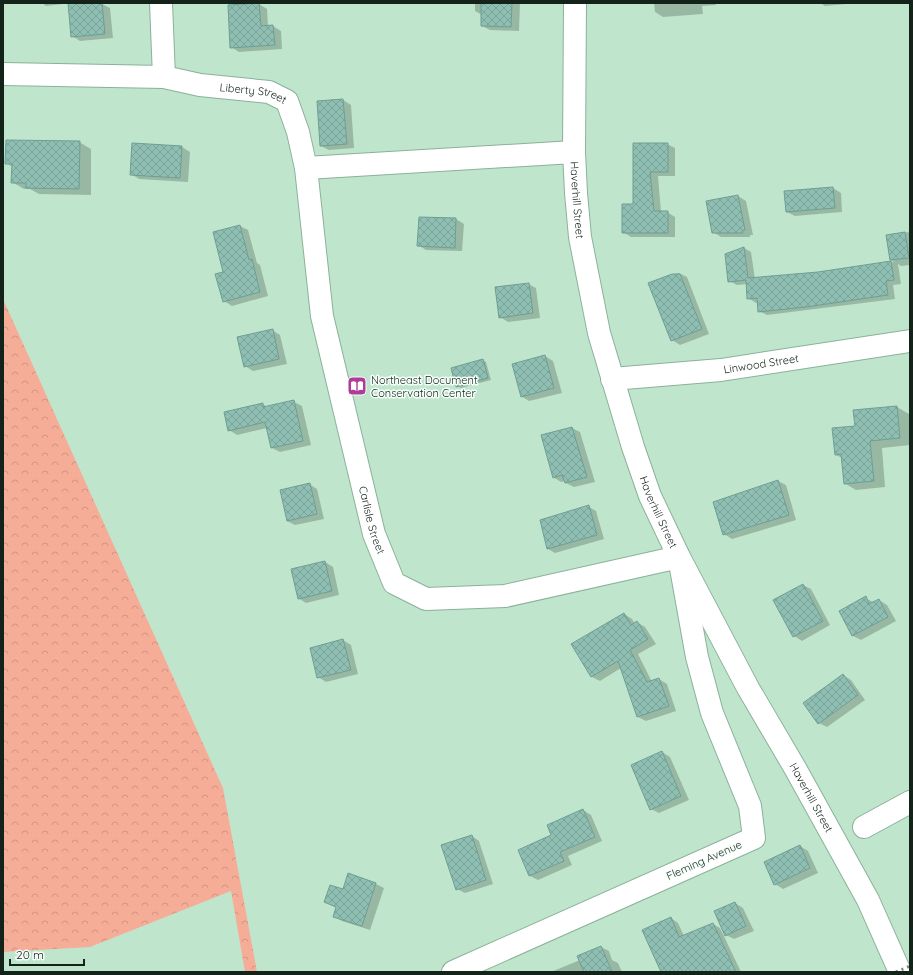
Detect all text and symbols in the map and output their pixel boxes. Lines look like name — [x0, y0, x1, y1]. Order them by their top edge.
street label: Liberty Street — [219, 80, 289, 107]
street label: Haverhill Street — [567, 161, 587, 239]
street label: Linwood Street — [723, 351, 800, 377]
place label: Northeast Document Conservation Center — [371, 373, 478, 400]
library icon: Northeast Document Conservation Center — [346, 375, 368, 397]
street label: Haverhill Street — [637, 474, 681, 551]
street label: Carlisle Street — [356, 485, 389, 556]
street label: Haverhill Street — [786, 760, 836, 835]
street label: Fleming Avenue — [664, 837, 744, 883]
scale bar — [10, 941, 84, 967]
text: 20 m — [16, 947, 44, 962]

